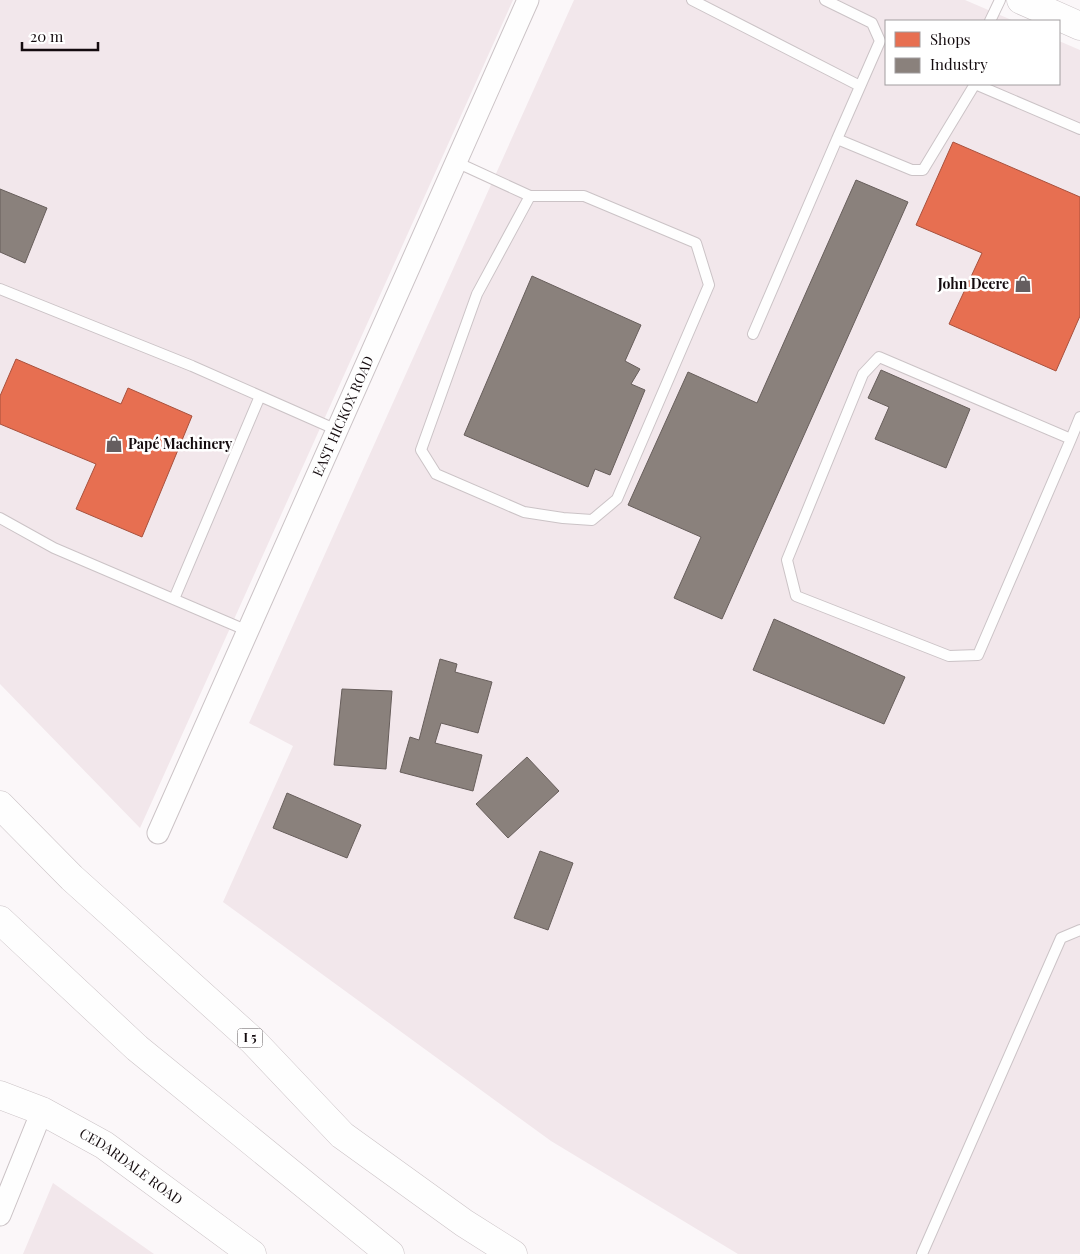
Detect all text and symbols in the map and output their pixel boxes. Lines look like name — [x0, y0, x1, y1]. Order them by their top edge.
scale bar — [22, 20, 99, 52]
legend — [885, 20, 1060, 85]
text: 20 m — [30, 26, 64, 46]
text: Shops — [930, 29, 971, 49]
text: Industry — [930, 54, 988, 74]
place label: John Deere — [937, 274, 1009, 293]
shop icon: John Deere — [1013, 274, 1033, 294]
street label: EAST HICKOX ROAD — [308, 353, 378, 479]
shop icon: Papé Machinery — [104, 434, 124, 454]
place label: Papé Machinery — [128, 434, 233, 453]
road number: I 5 — [238, 1028, 262, 1048]
street label: CEDARDALE ROAD — [76, 1123, 187, 1209]

